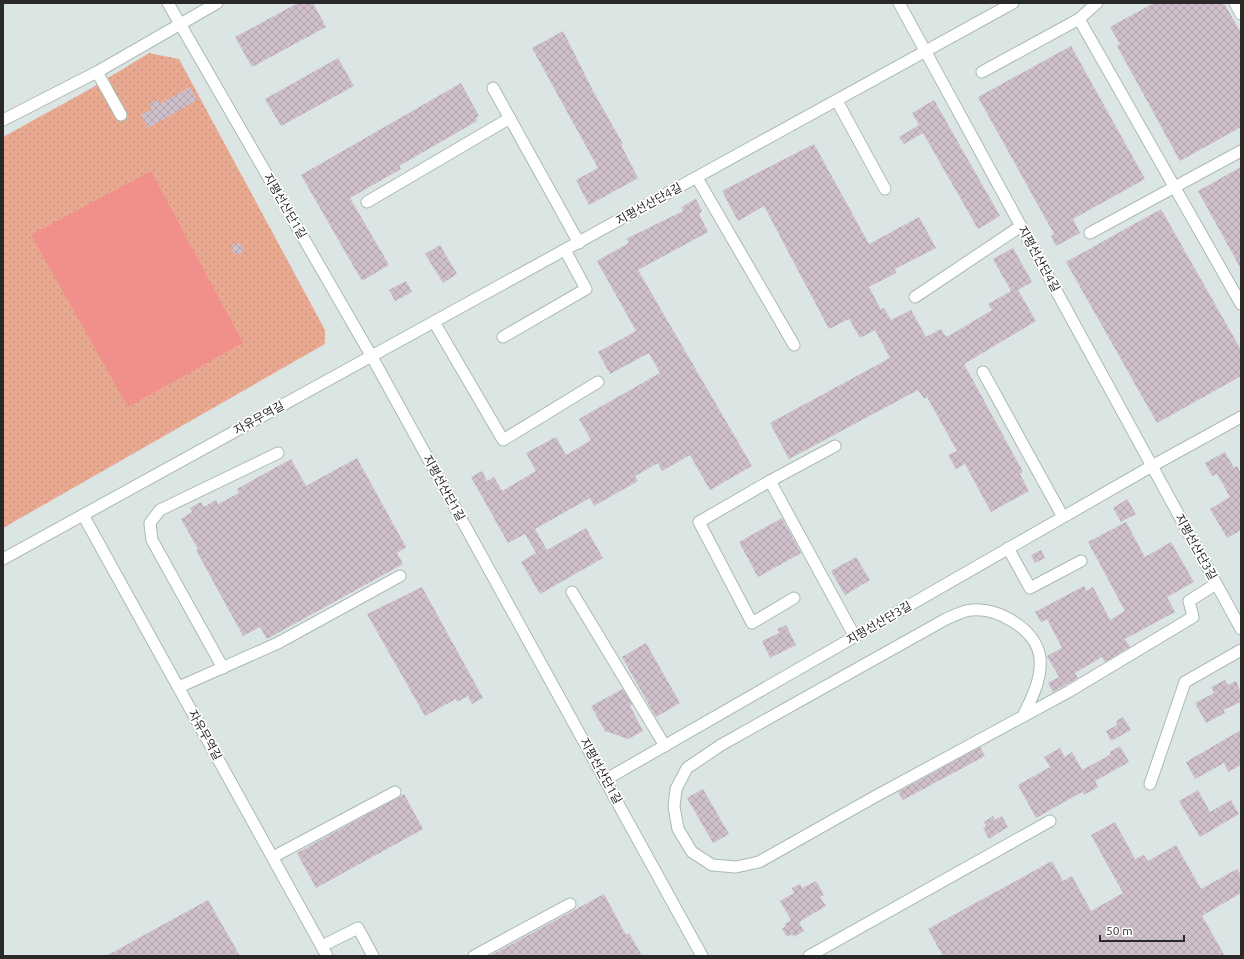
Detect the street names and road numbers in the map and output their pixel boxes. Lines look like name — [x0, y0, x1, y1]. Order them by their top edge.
street label: 지평선산단1길 — [262, 171, 309, 241]
street label: 지평선산단4길 — [614, 180, 684, 227]
street label: 지평선산단4길 — [1016, 224, 1063, 294]
street label: 자유무역길 — [231, 398, 286, 437]
street label: 지평선산단1길 — [421, 453, 468, 523]
street label: 지평선산단3길 — [1173, 512, 1220, 582]
street label: 지평선산단3길 — [844, 599, 914, 646]
street label: 자유무역길 — [186, 707, 225, 762]
street label: 지평선산단1길 — [578, 736, 625, 806]

